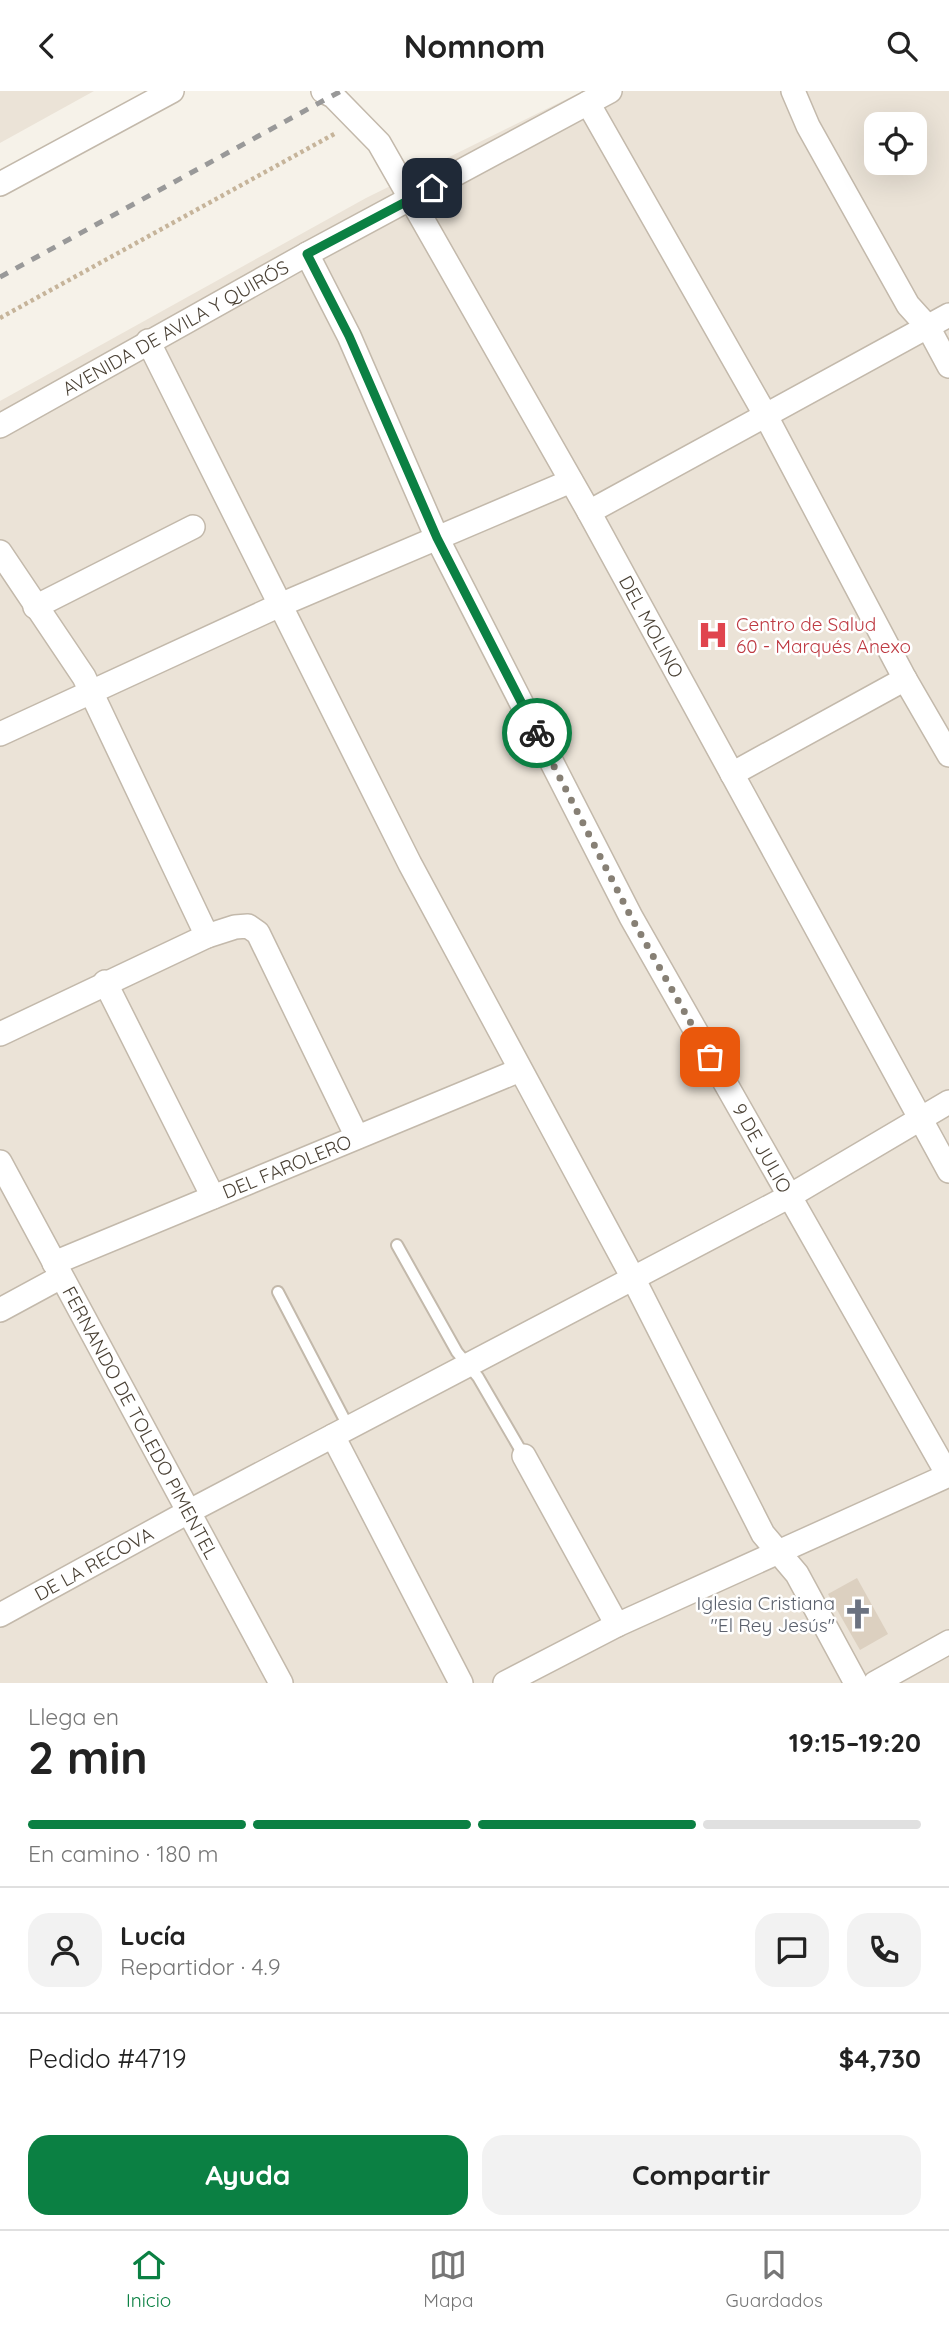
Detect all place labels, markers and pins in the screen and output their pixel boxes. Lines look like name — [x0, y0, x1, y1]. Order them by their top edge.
pin — [402, 158, 462, 218]
place label: Centro de Salud 60 - Marqués Anexo — [736, 612, 911, 658]
hospital icon: Centro de Salud 60 - Marqués Anexo — [696, 618, 730, 652]
pin — [680, 1027, 740, 1087]
place label: Iglesia Cristiana "El Rey Jesús" — [697, 1591, 835, 1637]
church icon: Iglesia Cristiana "El Rey Jesús" — [841, 1597, 875, 1631]

